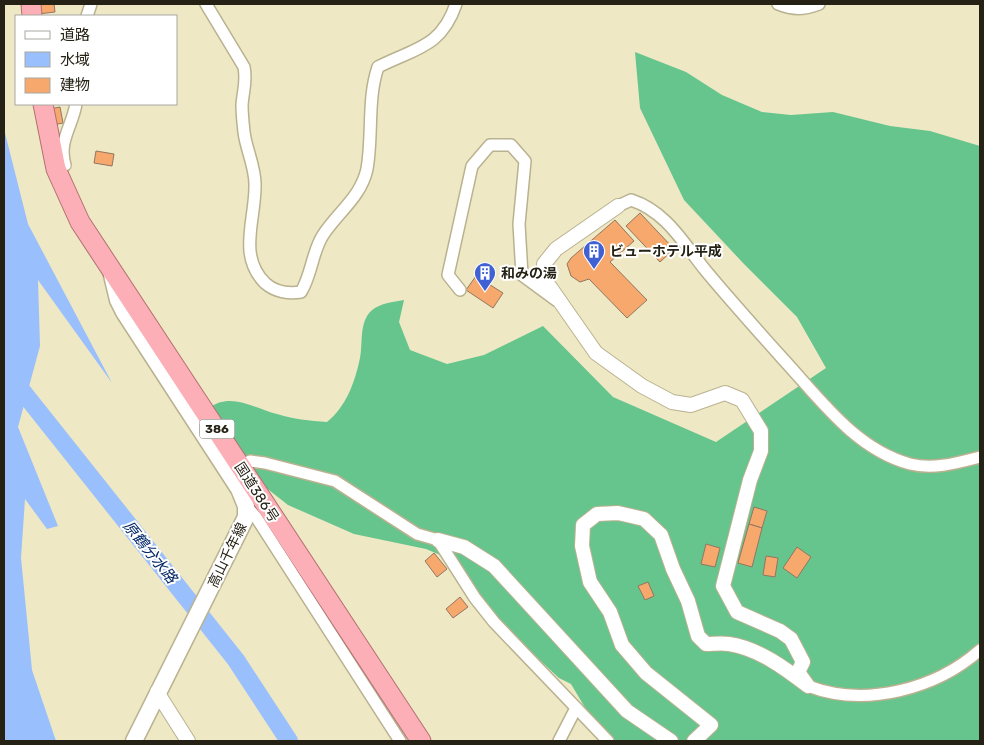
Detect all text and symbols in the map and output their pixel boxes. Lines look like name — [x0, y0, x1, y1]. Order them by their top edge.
legend — [15, 15, 178, 105]
text: 道路 — [60, 26, 90, 44]
text: 水域 — [60, 51, 90, 69]
text: 建物 — [60, 76, 90, 94]
building icon: ビューホテル平成 — [582, 239, 606, 270]
place label: ビューホテル平成 — [610, 243, 722, 260]
building icon: 和みの湯 — [473, 261, 497, 292]
place label: 和みの湯 — [501, 265, 557, 282]
road number: 386 — [200, 419, 234, 438]
street label: 国道386号 — [231, 459, 282, 525]
water label: 原鶴分水路 — [119, 517, 182, 588]
street label: 高山千年線 — [204, 520, 250, 590]

